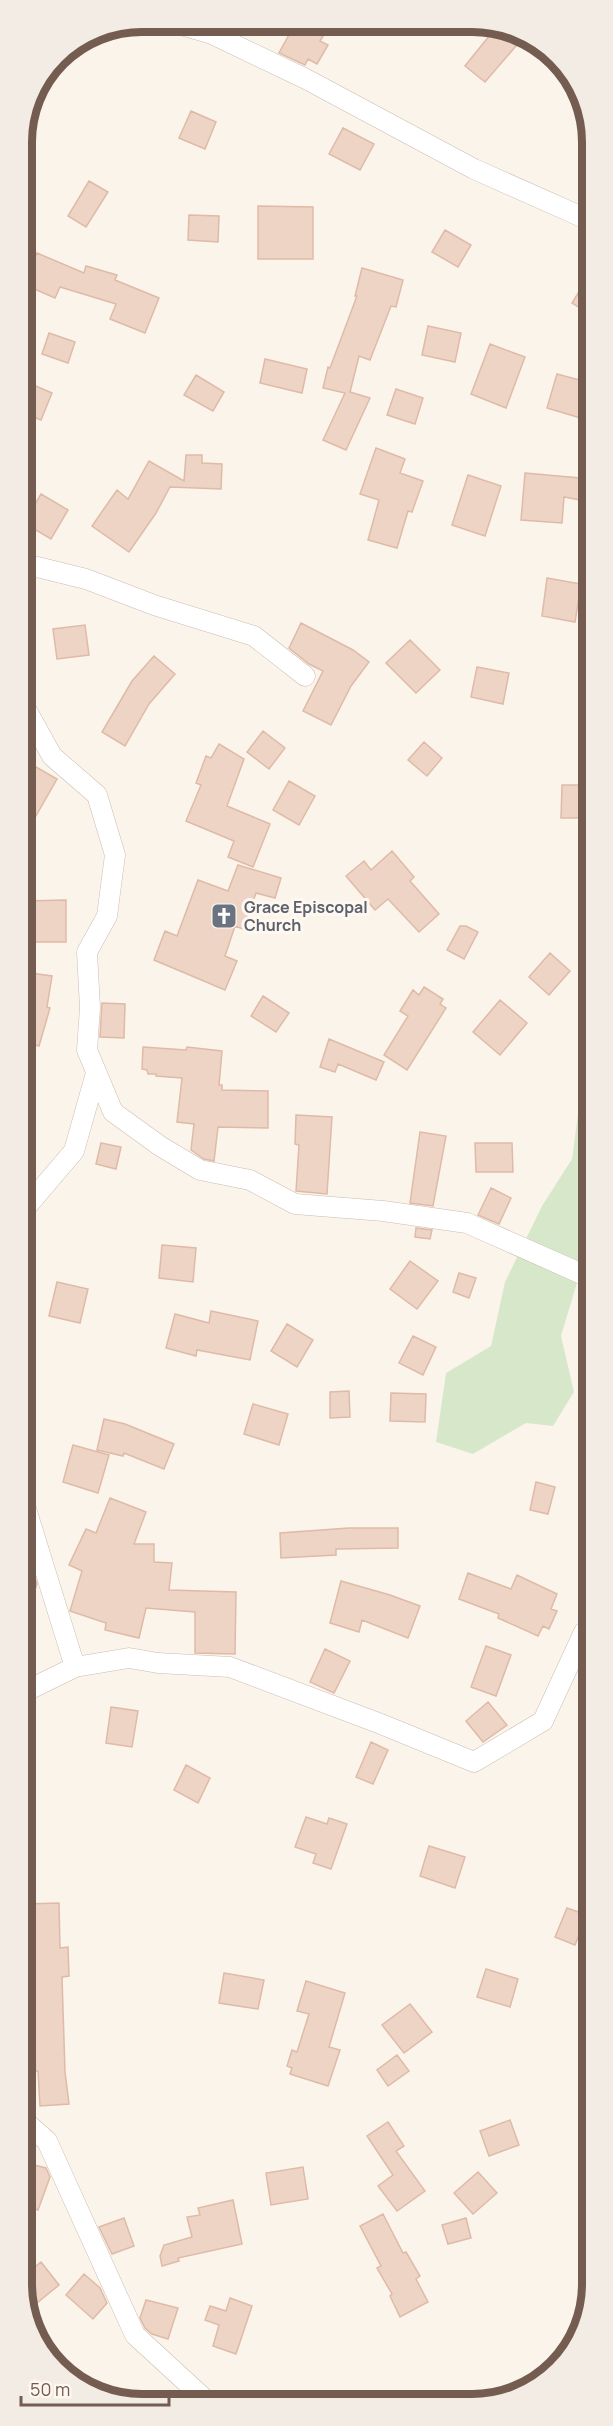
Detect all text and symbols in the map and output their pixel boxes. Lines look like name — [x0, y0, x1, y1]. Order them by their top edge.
place label: Grace Episcopal Church — [244, 896, 368, 936]
church icon: Grace Episcopal Church — [209, 901, 239, 931]
scale bar — [21, 2369, 170, 2407]
text: 50 m — [30, 2377, 70, 2401]

